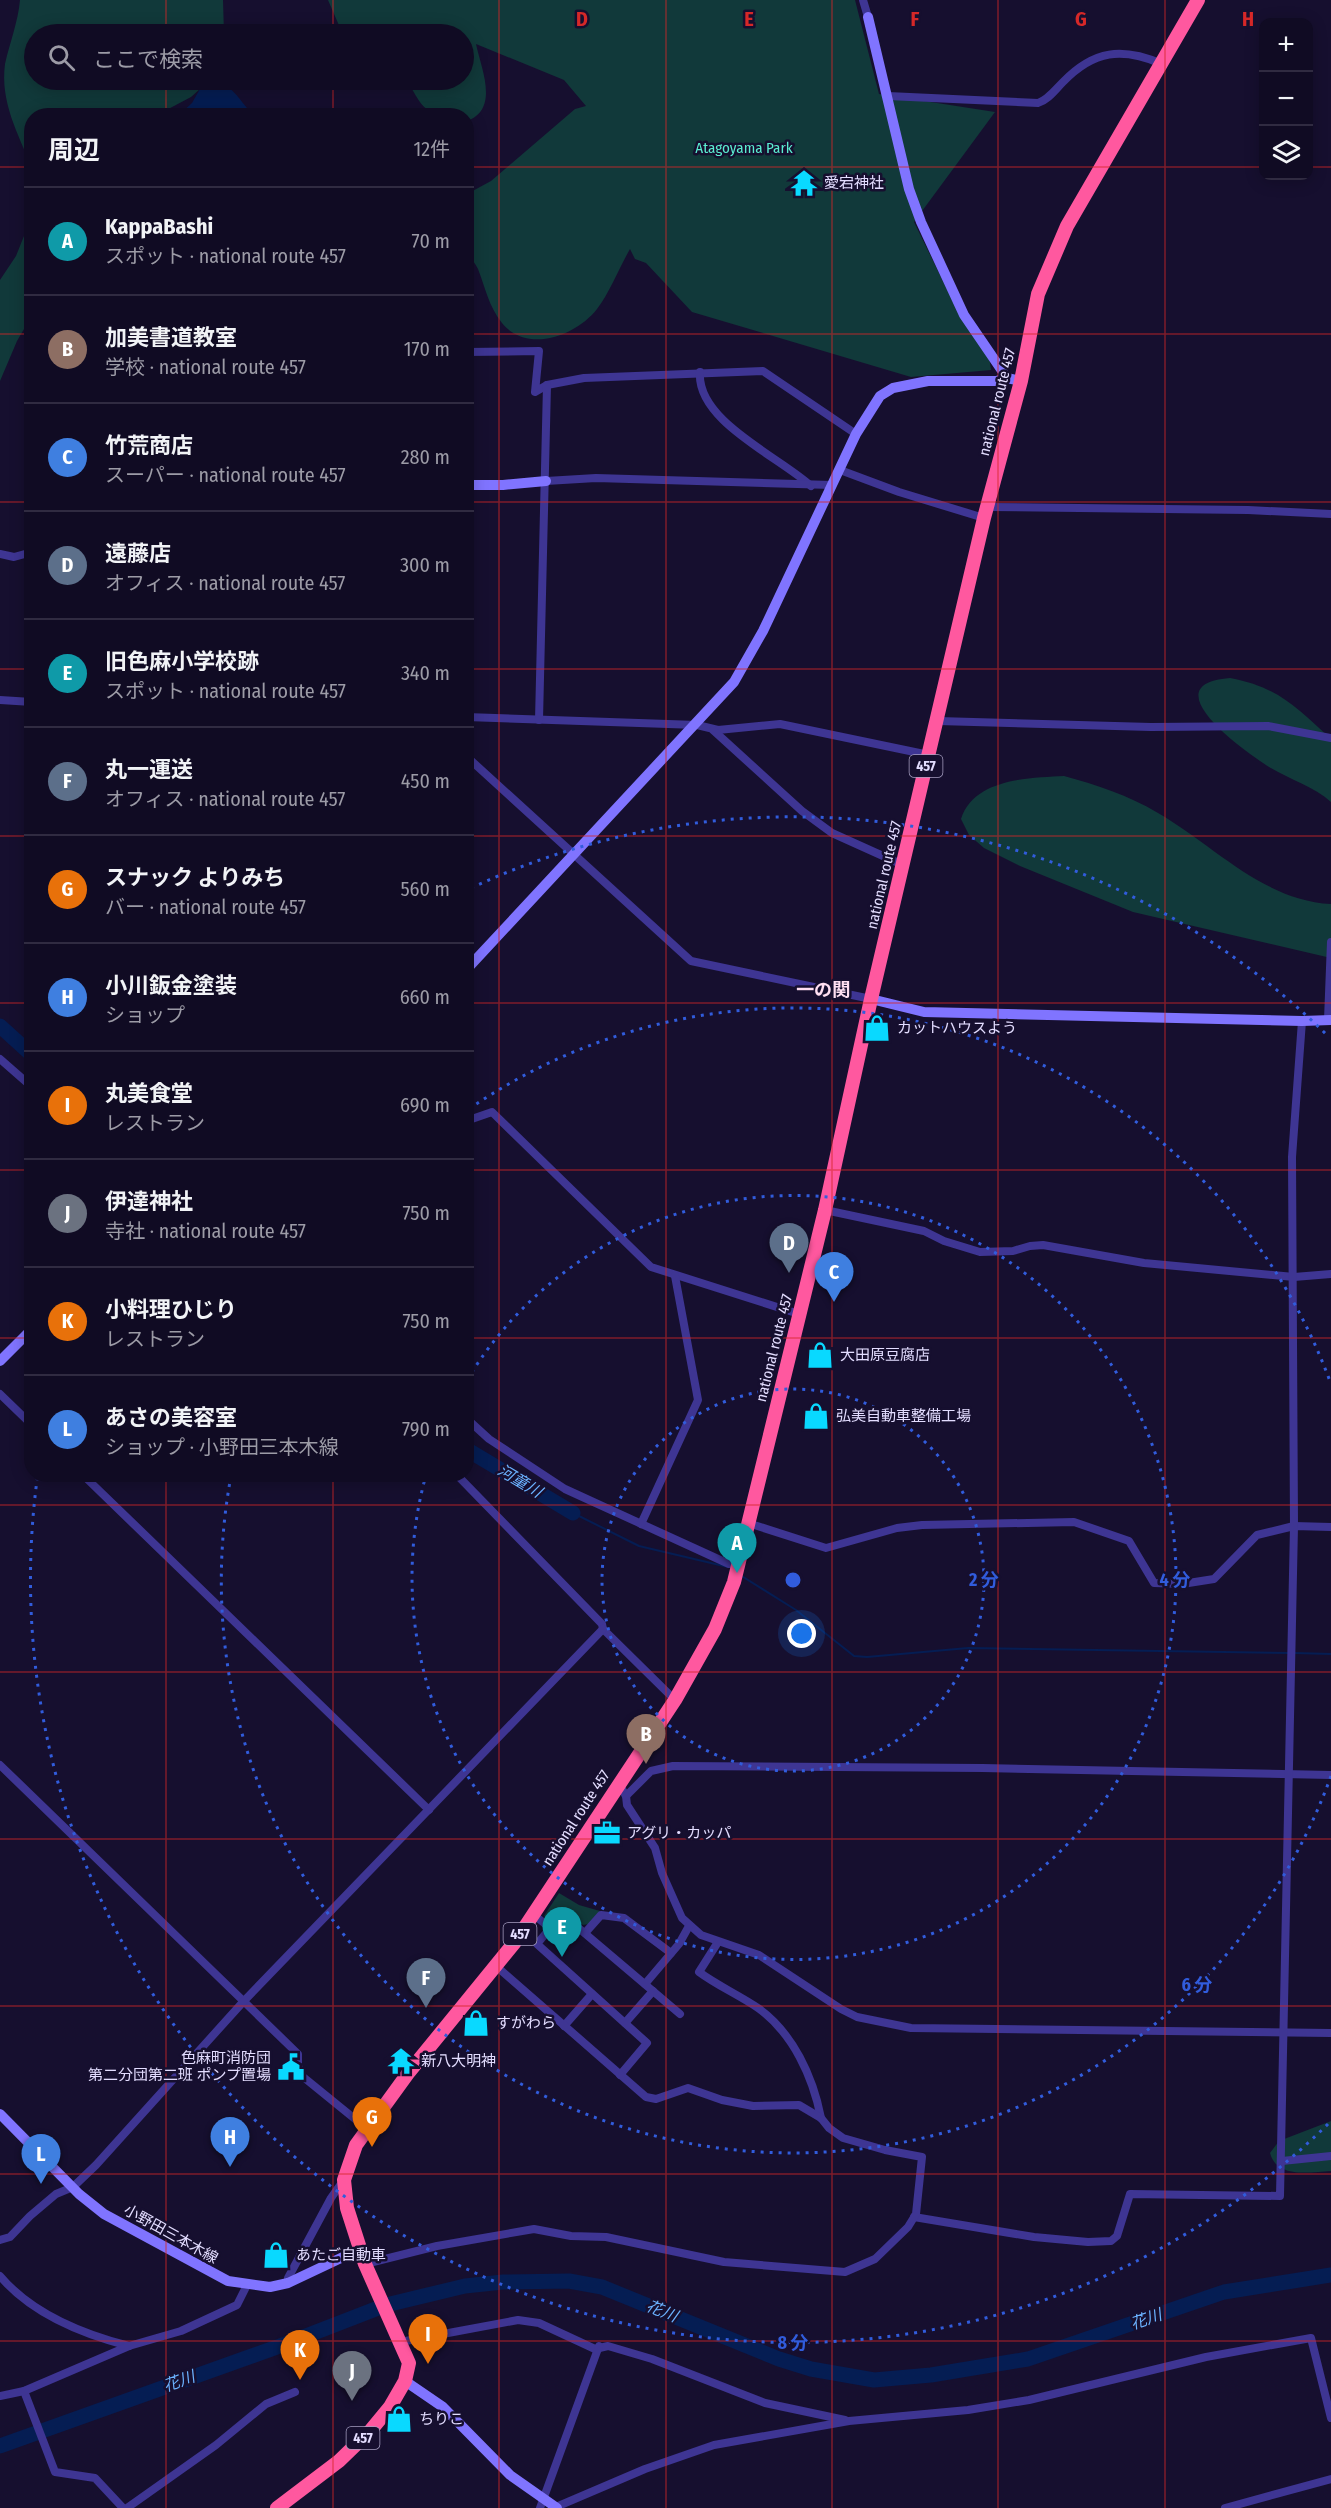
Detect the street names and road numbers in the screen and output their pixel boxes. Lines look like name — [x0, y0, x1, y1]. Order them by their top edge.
street label: national route 457 — [975, 346, 1019, 458]
road number: 457 — [910, 755, 942, 777]
street label: national route 457 — [863, 819, 905, 931]
street label: national route 457 — [752, 1292, 796, 1404]
street label: national route 457 — [538, 1767, 614, 1869]
road number: 457 — [504, 1923, 536, 1945]
street label: 小野田三本木線 — [121, 2201, 221, 2267]
road number: 457 — [346, 2427, 380, 2449]

